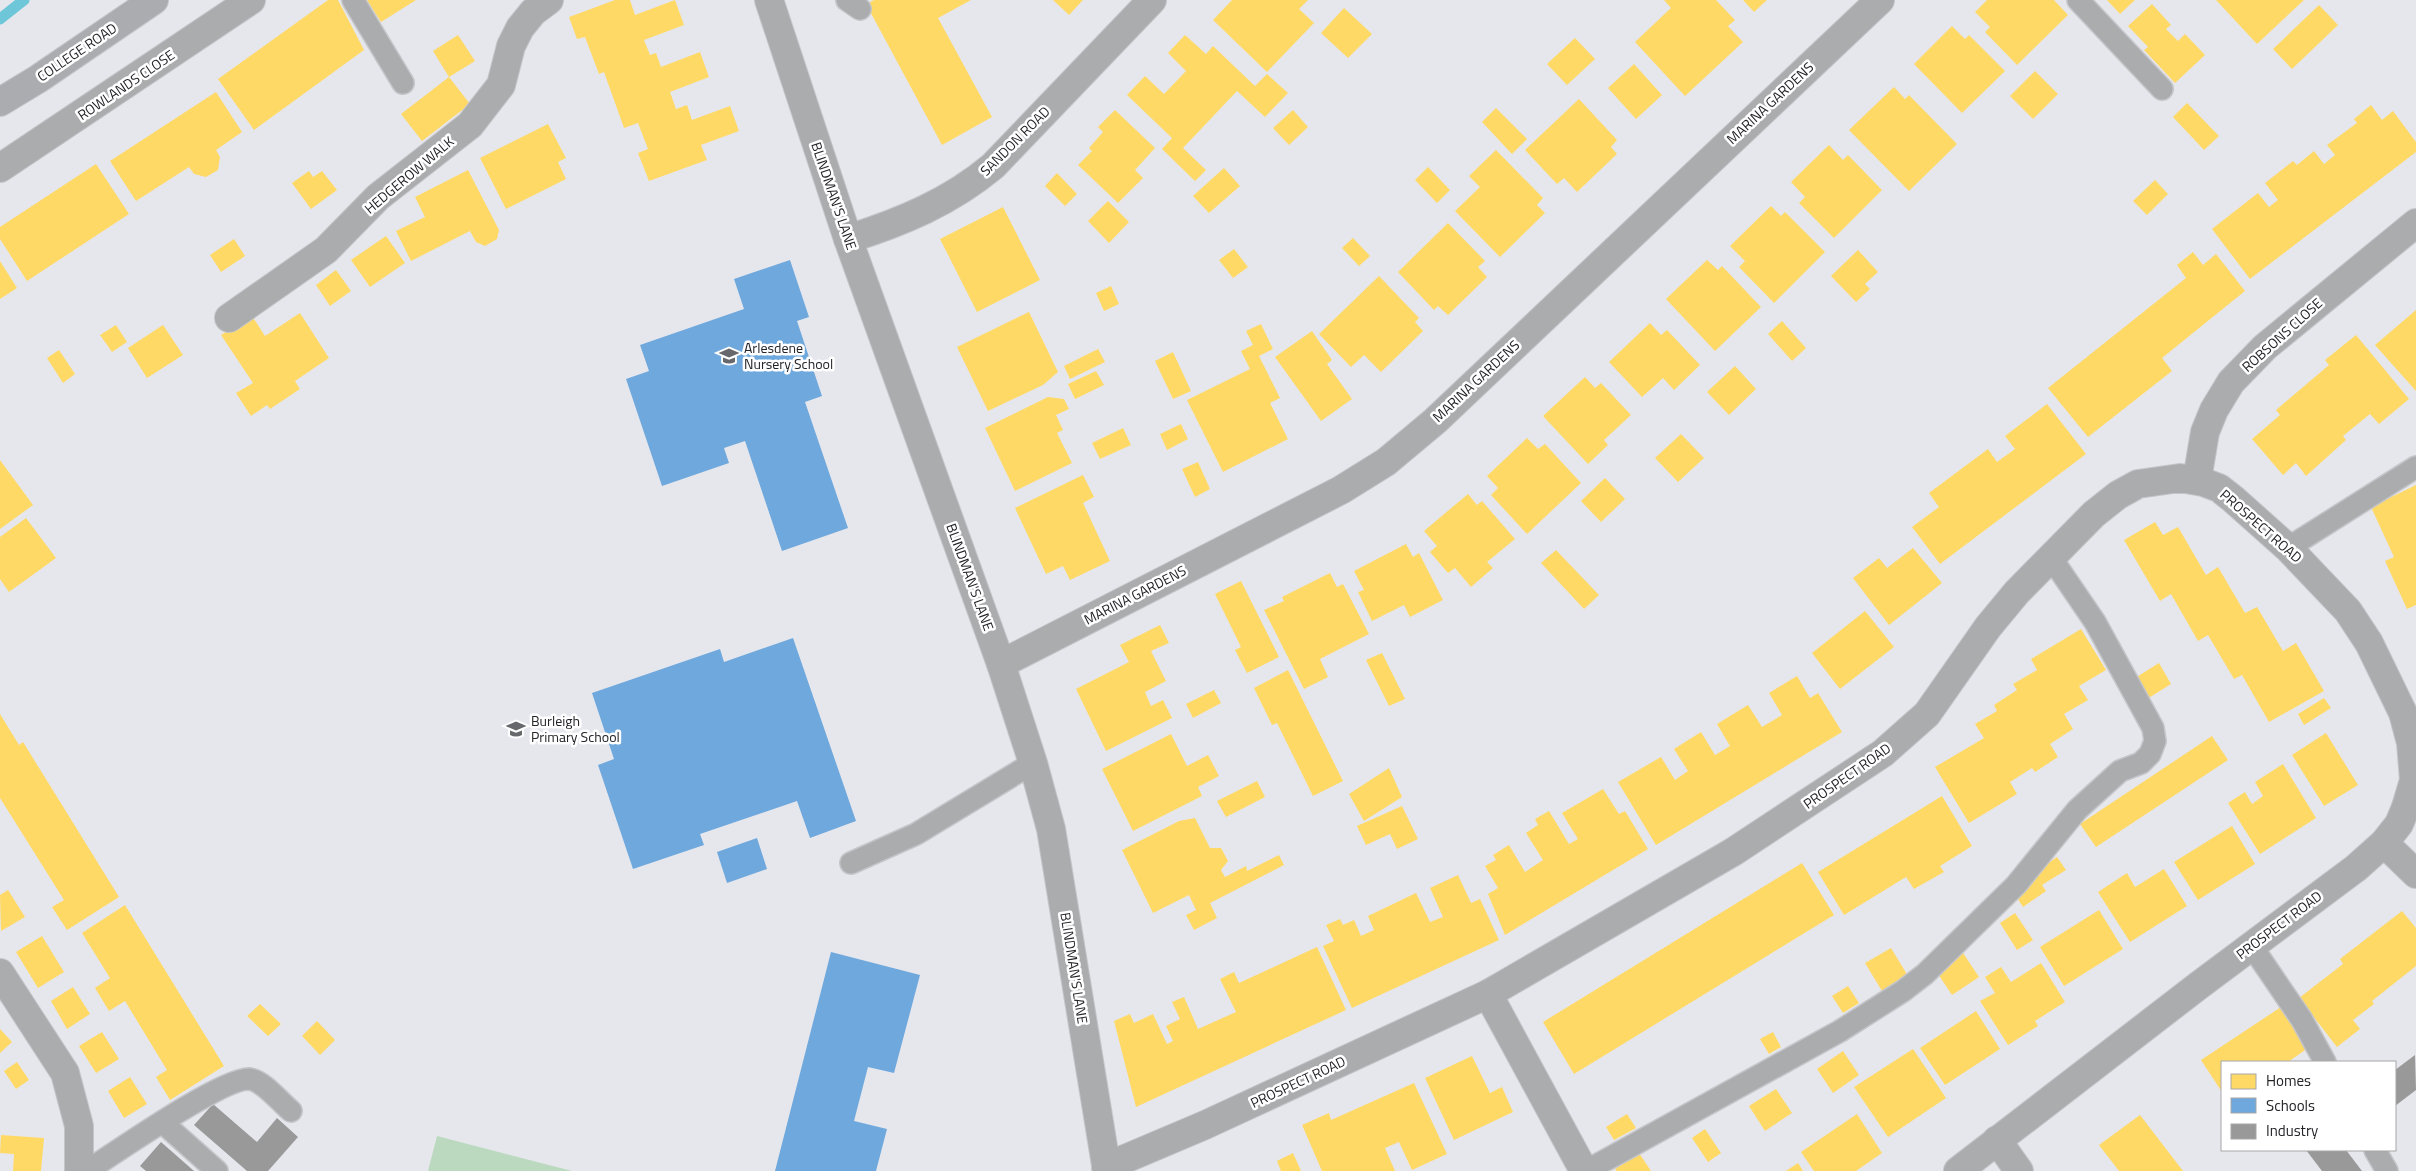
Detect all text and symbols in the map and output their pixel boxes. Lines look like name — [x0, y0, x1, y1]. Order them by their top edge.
street label: COLLEGE ROAD — [33, 17, 121, 86]
street label: ROWLANDS CLOSE — [73, 44, 179, 125]
street label: MARINA GARDENS — [1721, 57, 1818, 149]
street label: SANDON ROAD — [975, 101, 1054, 180]
street label: HEDGEROW WALK — [359, 131, 458, 218]
street label: BLINDMAN'S LANE — [806, 139, 863, 253]
street label: ROBSONS CLOSE — [2237, 293, 2327, 377]
street label: MARINA GARDENS — [1427, 335, 1524, 427]
place label: Arlesdene Nursery School — [744, 337, 833, 374]
school or university icon: Arlesdene Nursery School — [718, 345, 740, 367]
street label: PROSPECT ROAD — [2216, 484, 2307, 567]
street label: BLINDMAN'S LANE — [941, 520, 1000, 634]
street label: MARINA GARDENS — [1080, 560, 1190, 629]
place label: Burleigh Primary School — [531, 710, 620, 747]
school or university icon: Burleigh Primary School — [505, 718, 527, 740]
street label: PROSPECT ROAD — [1799, 737, 1895, 814]
street label: PROSPECT ROAD — [2231, 885, 2326, 964]
street label: BLINDMAN'S LANE — [1055, 911, 1094, 1025]
street label: PROSPECT ROAD — [1247, 1050, 1349, 1113]
legend — [2221, 1061, 2396, 1151]
text: Homes — [2266, 1069, 2311, 1092]
text: Schools — [2266, 1094, 2315, 1117]
text: Industry — [2266, 1119, 2318, 1142]

